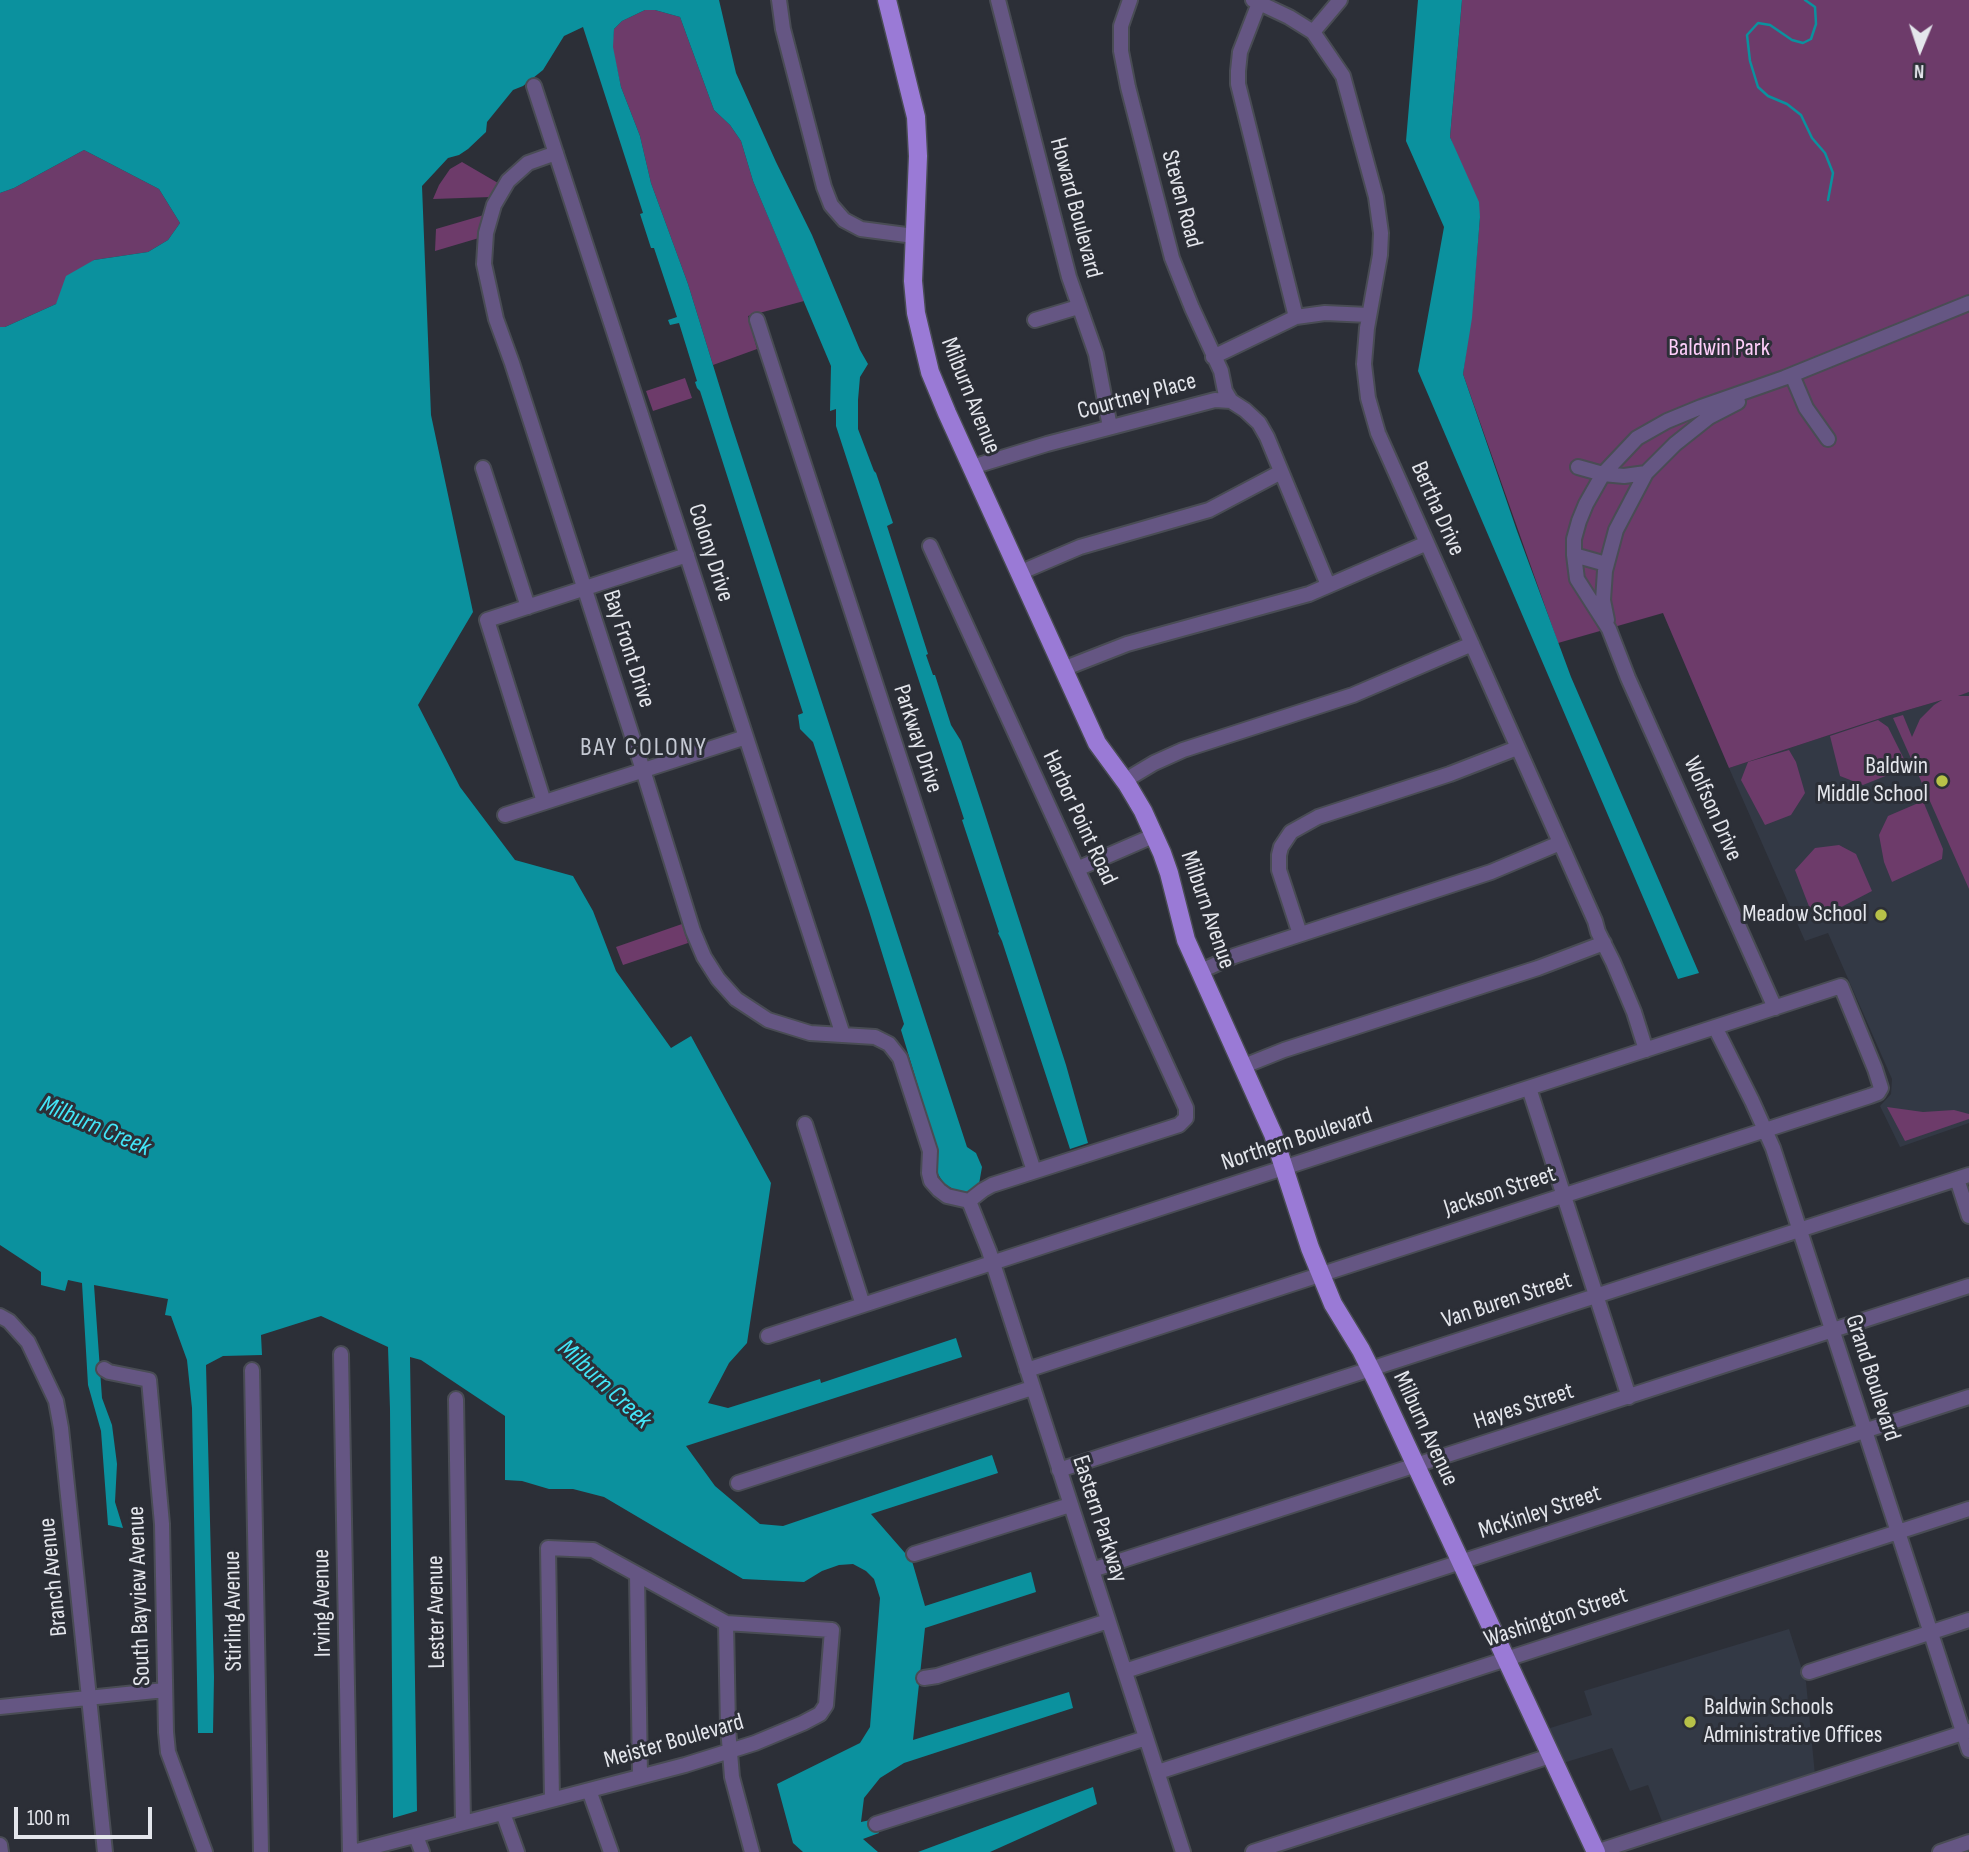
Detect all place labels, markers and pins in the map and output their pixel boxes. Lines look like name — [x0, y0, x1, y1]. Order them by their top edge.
place label: Baldwin Middle School — [1817, 753, 1928, 809]
marker: Baldwin Middle School — [1934, 773, 1950, 789]
place label: Meadow School — [1742, 901, 1867, 929]
marker: Meadow School — [1873, 907, 1889, 923]
place label: Baldwin Schools Administrative Offices — [1704, 1694, 1882, 1750]
marker: Baldwin Schools Administrative Offices — [1682, 1714, 1698, 1730]

